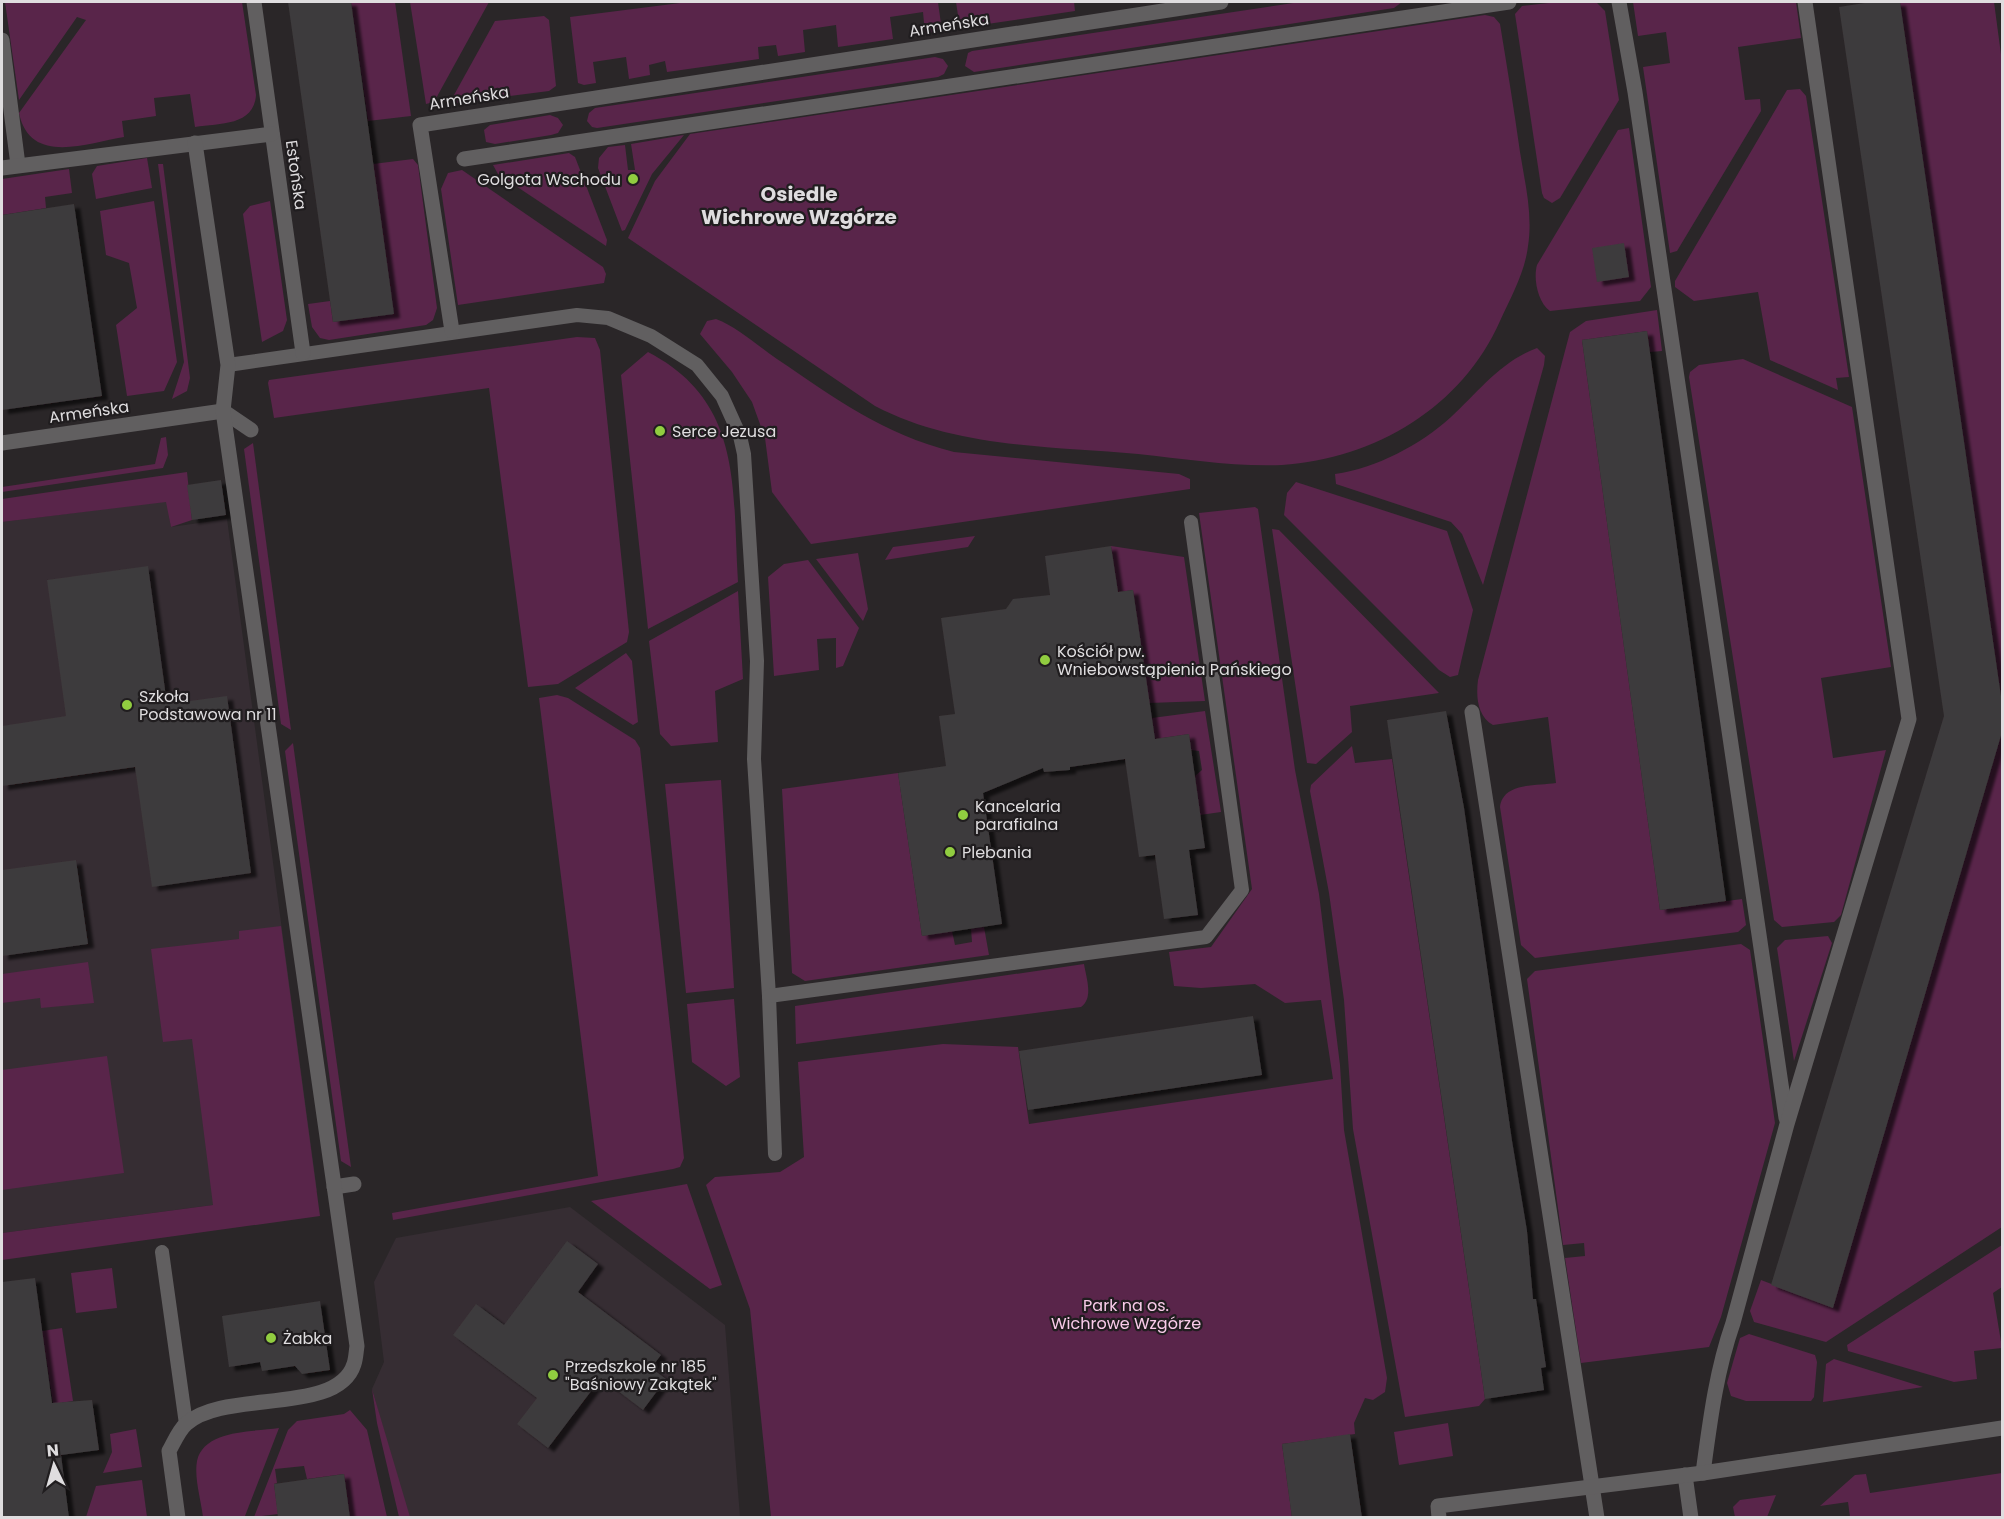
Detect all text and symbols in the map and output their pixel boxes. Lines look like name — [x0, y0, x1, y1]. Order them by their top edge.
street label: Armeńska — [907, 7, 991, 43]
street label: Armeńska — [427, 80, 511, 116]
street label: Estońska — [280, 139, 312, 211]
place label: Golgota Wschodu — [477, 168, 621, 191]
marker: Golgota Wschodu — [626, 172, 640, 186]
district label: Osiedle Wichrowe Wzgórze — [701, 180, 897, 231]
street label: Armeńska — [47, 395, 131, 429]
place label: Serce Jezusa — [672, 420, 776, 443]
marker: Serce Jezusa — [653, 424, 667, 438]
place label: Kościół pw. Wniebowstąpienia Pańskiego — [1057, 640, 1292, 681]
marker: Kościół pw. Wniebowstąpienia Pańskiego — [1038, 653, 1052, 667]
place label: Szkoła Podstawowa nr 11 — [139, 685, 277, 726]
marker: Szkoła Podstawowa nr 11 — [120, 698, 134, 712]
place label: Kancelaria parafialna — [975, 795, 1061, 836]
marker: Kancelaria parafialna — [956, 808, 970, 822]
place label: Plebania — [962, 841, 1032, 864]
marker: Plebania — [943, 845, 957, 859]
park label: Park na os. Wichrowe Wzgórze — [1051, 1294, 1201, 1335]
place label: Żabka — [283, 1327, 332, 1350]
marker: Żabka — [264, 1331, 278, 1345]
place label: Przedszkole nr 185 "Baśniowy Zakątek" — [565, 1355, 717, 1396]
marker: Przedszkole nr 185 "Baśniowy Zakątek" — [546, 1368, 560, 1382]
north arrow — [24, 1435, 84, 1495]
text: N — [46, 1439, 60, 1463]

